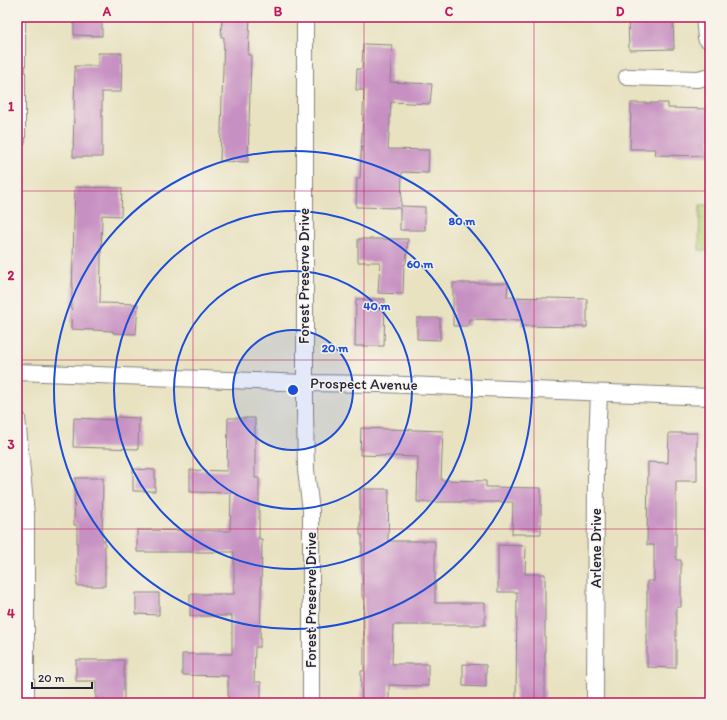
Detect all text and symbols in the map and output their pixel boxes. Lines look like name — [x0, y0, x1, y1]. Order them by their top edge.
text: A — [102, 4, 112, 19]
text: B — [274, 4, 283, 19]
text: C — [445, 4, 454, 19]
text: D — [616, 4, 625, 19]
text: 1 — [8, 99, 14, 114]
street label: Forest Preserve Drive — [295, 208, 313, 344]
text: 80 m — [449, 214, 476, 228]
text: 60 m — [407, 257, 434, 271]
text: 2 — [8, 268, 15, 283]
text: 40 m — [363, 299, 392, 313]
text: 20 m — [322, 341, 349, 355]
street label: Prospect Avenue — [310, 374, 418, 394]
centre of rings — [286, 383, 300, 397]
text: 3 — [7, 437, 15, 452]
street label: Arlene Drive — [587, 508, 605, 588]
street label: Forest Preserve Drive — [302, 532, 320, 668]
text: 4 — [7, 606, 15, 621]
scale bar — [32, 664, 92, 690]
text: 20 m — [38, 671, 65, 685]

